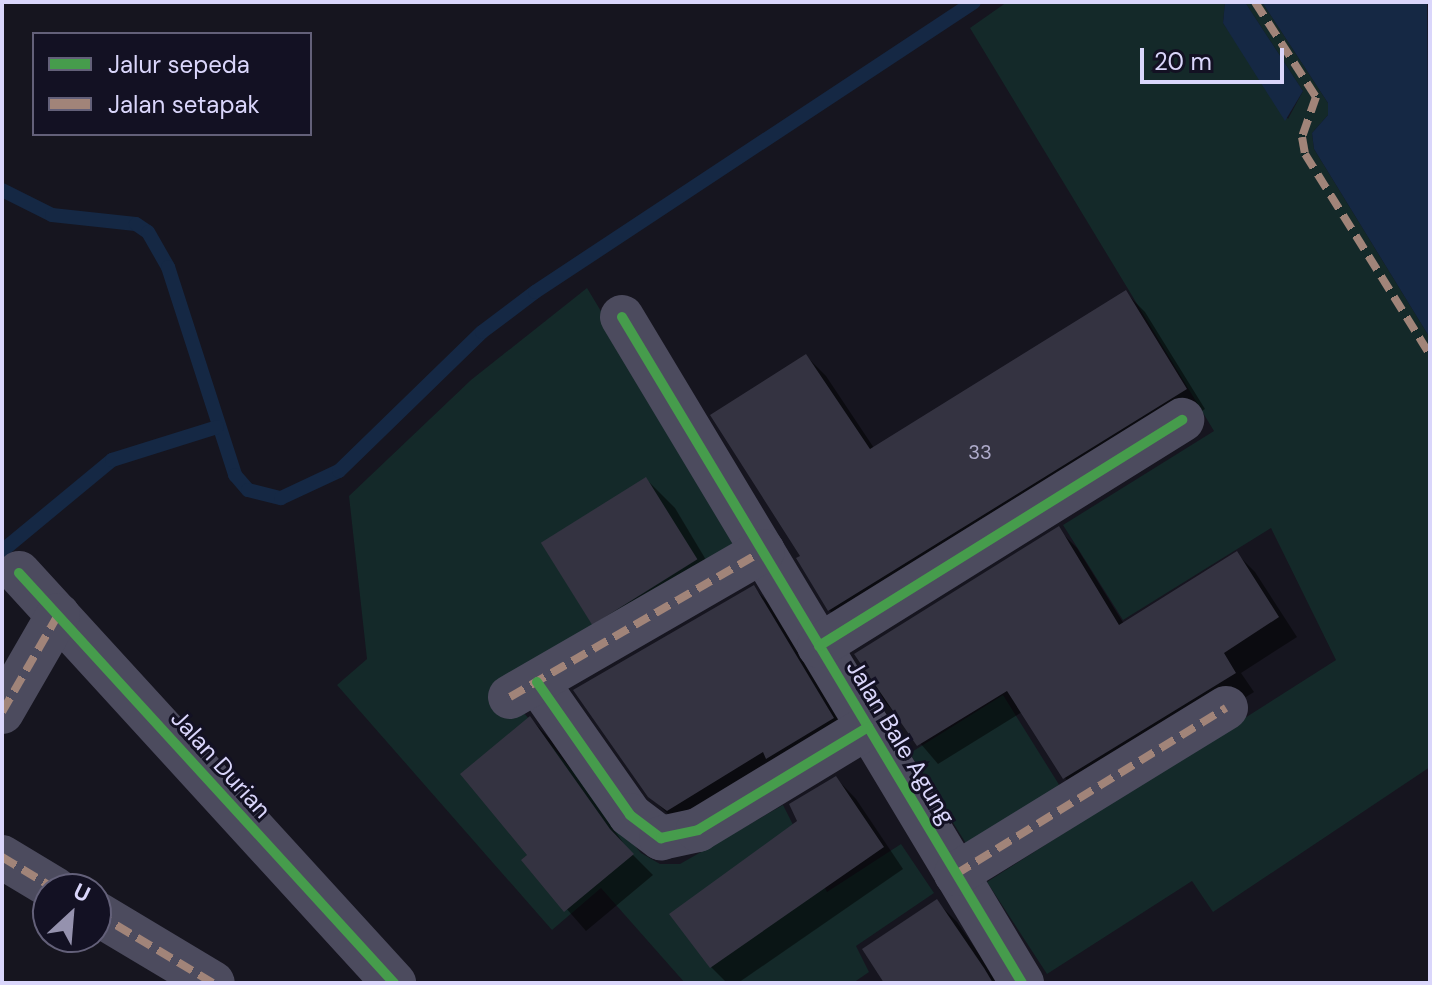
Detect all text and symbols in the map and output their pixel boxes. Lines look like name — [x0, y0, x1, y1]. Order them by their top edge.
legend — [32, 32, 312, 136]
scale bar — [1144, 32, 1288, 82]
text: 20 m — [1154, 46, 1212, 77]
text: Jalur sepeda — [108, 49, 250, 80]
text: Jalan setapak — [108, 89, 260, 120]
house number: 33 — [968, 440, 992, 464]
street label: Jalan Bale Agung — [841, 655, 961, 829]
street label: Jalan Durian — [165, 704, 277, 824]
north arrow — [32, 873, 112, 953]
text: U — [69, 876, 95, 909]

